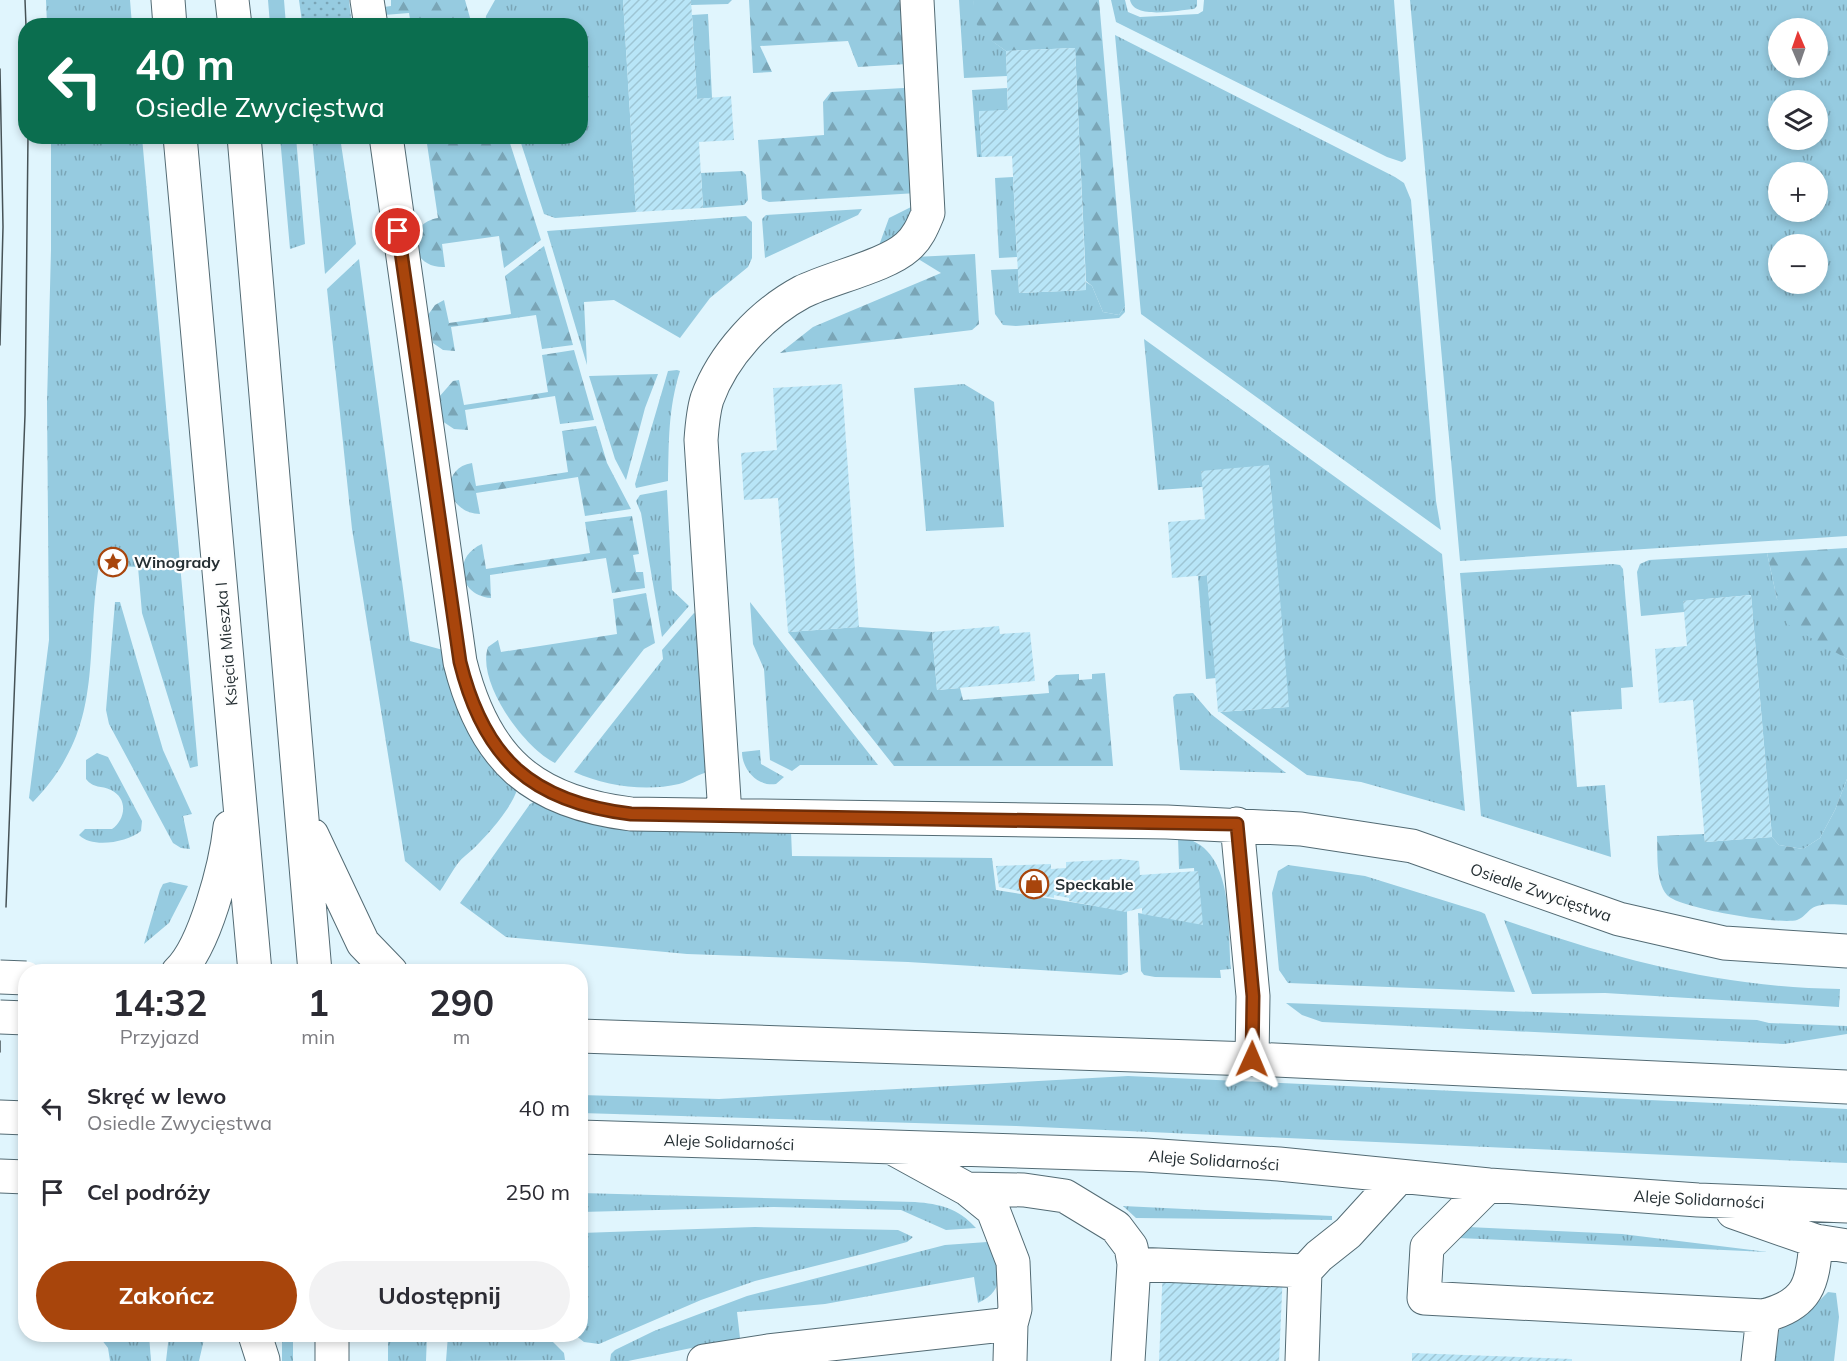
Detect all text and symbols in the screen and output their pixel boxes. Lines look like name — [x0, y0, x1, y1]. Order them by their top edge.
north arrow — [1768, 18, 1828, 78]
map controls — [1768, 18, 1828, 294]
text: 40 m — [135, 38, 235, 91]
icon: left — [36, 42, 114, 120]
text: Osiedle Zwycięstwa — [135, 90, 385, 124]
button: layers — [1768, 90, 1828, 150]
button: + — [1768, 162, 1828, 222]
pin — [372, 205, 423, 256]
icon: arrive — [381, 214, 414, 247]
button: − — [1768, 234, 1828, 294]
place icon: Winogrady — [97, 546, 129, 578]
place label: Winogrady — [134, 552, 220, 572]
street label: Księcia Mieszka I — [211, 581, 241, 707]
street label: Osiedle Zwycięstwa — [1468, 858, 1614, 926]
shop icon: Speckable — [1018, 868, 1050, 900]
place label: Speckable — [1055, 874, 1134, 894]
text: 14:32 — [112, 980, 207, 1025]
text: 1 — [307, 980, 329, 1025]
text: 290 — [429, 980, 494, 1025]
text: Przyjazd — [120, 1024, 200, 1049]
text: min — [301, 1024, 335, 1049]
text: m — [453, 1024, 470, 1049]
position arrow — [1220, 1027, 1284, 1091]
text: Skręć w lewo — [87, 1082, 226, 1110]
icon: left — [36, 1092, 69, 1125]
text: 40 m — [519, 1094, 570, 1122]
text: Osiedle Zwycięstwa — [87, 1110, 272, 1135]
street label: Aleje Solidarności — [663, 1130, 795, 1154]
street label: Aleje Solidarności — [1148, 1145, 1280, 1175]
icon: arrive — [36, 1176, 69, 1209]
text: Cel podróży — [87, 1178, 210, 1206]
text: 250 m — [505, 1178, 570, 1206]
street label: Aleje Solidarności — [1633, 1186, 1765, 1212]
button: Zakończ — [36, 1261, 297, 1330]
button: Udostępnij — [309, 1261, 570, 1330]

